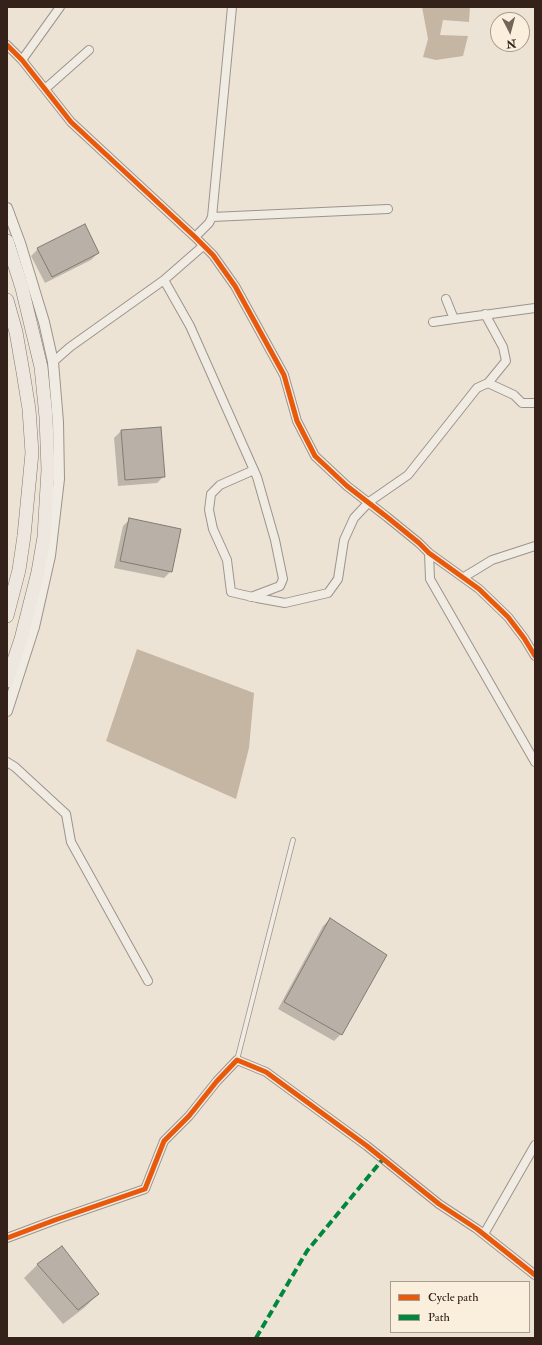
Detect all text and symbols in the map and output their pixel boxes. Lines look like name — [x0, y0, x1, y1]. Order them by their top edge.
north arrow — [490, 12, 530, 52]
text: N — [506, 36, 517, 50]
legend — [390, 1281, 530, 1333]
text: Cycle path — [428, 1290, 478, 1305]
text: Path — [428, 1310, 450, 1325]

